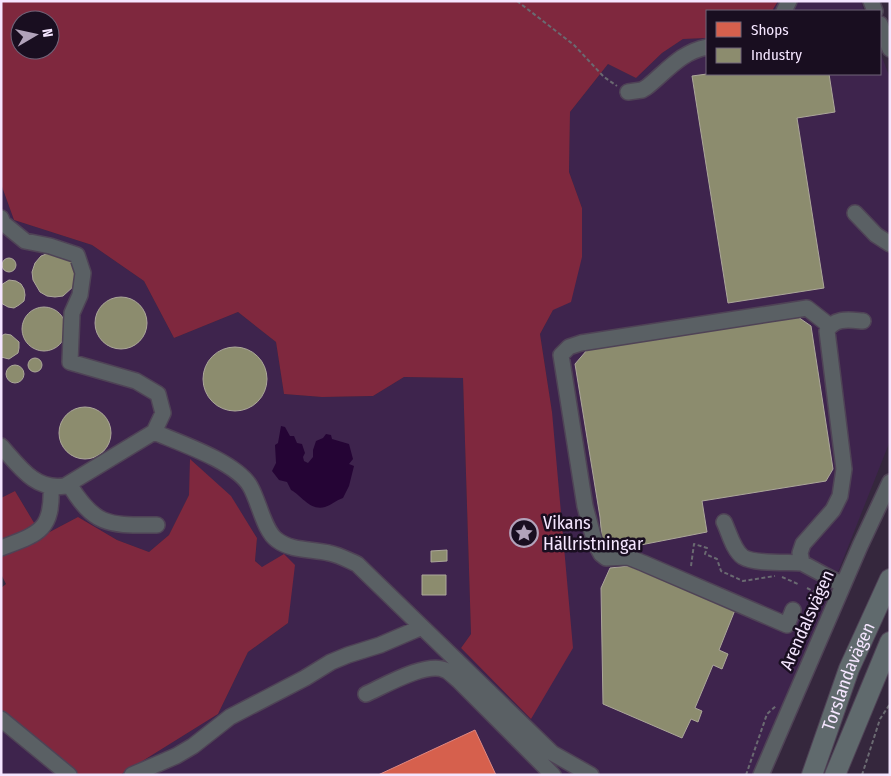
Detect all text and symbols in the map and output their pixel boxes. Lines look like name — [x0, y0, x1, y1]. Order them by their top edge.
north arrow — [10, 10, 60, 60]
legend — [706, 10, 881, 75]
text: Shops — [751, 21, 789, 39]
text: N — [38, 28, 56, 39]
text: Industry — [751, 46, 802, 64]
place label: Vikans Hällristningar — [543, 512, 644, 555]
place icon: Vikans Hällristningar — [509, 518, 539, 548]
street label: Arendalsvägen — [775, 567, 839, 673]
street label: Torslandavägen — [817, 619, 880, 734]

